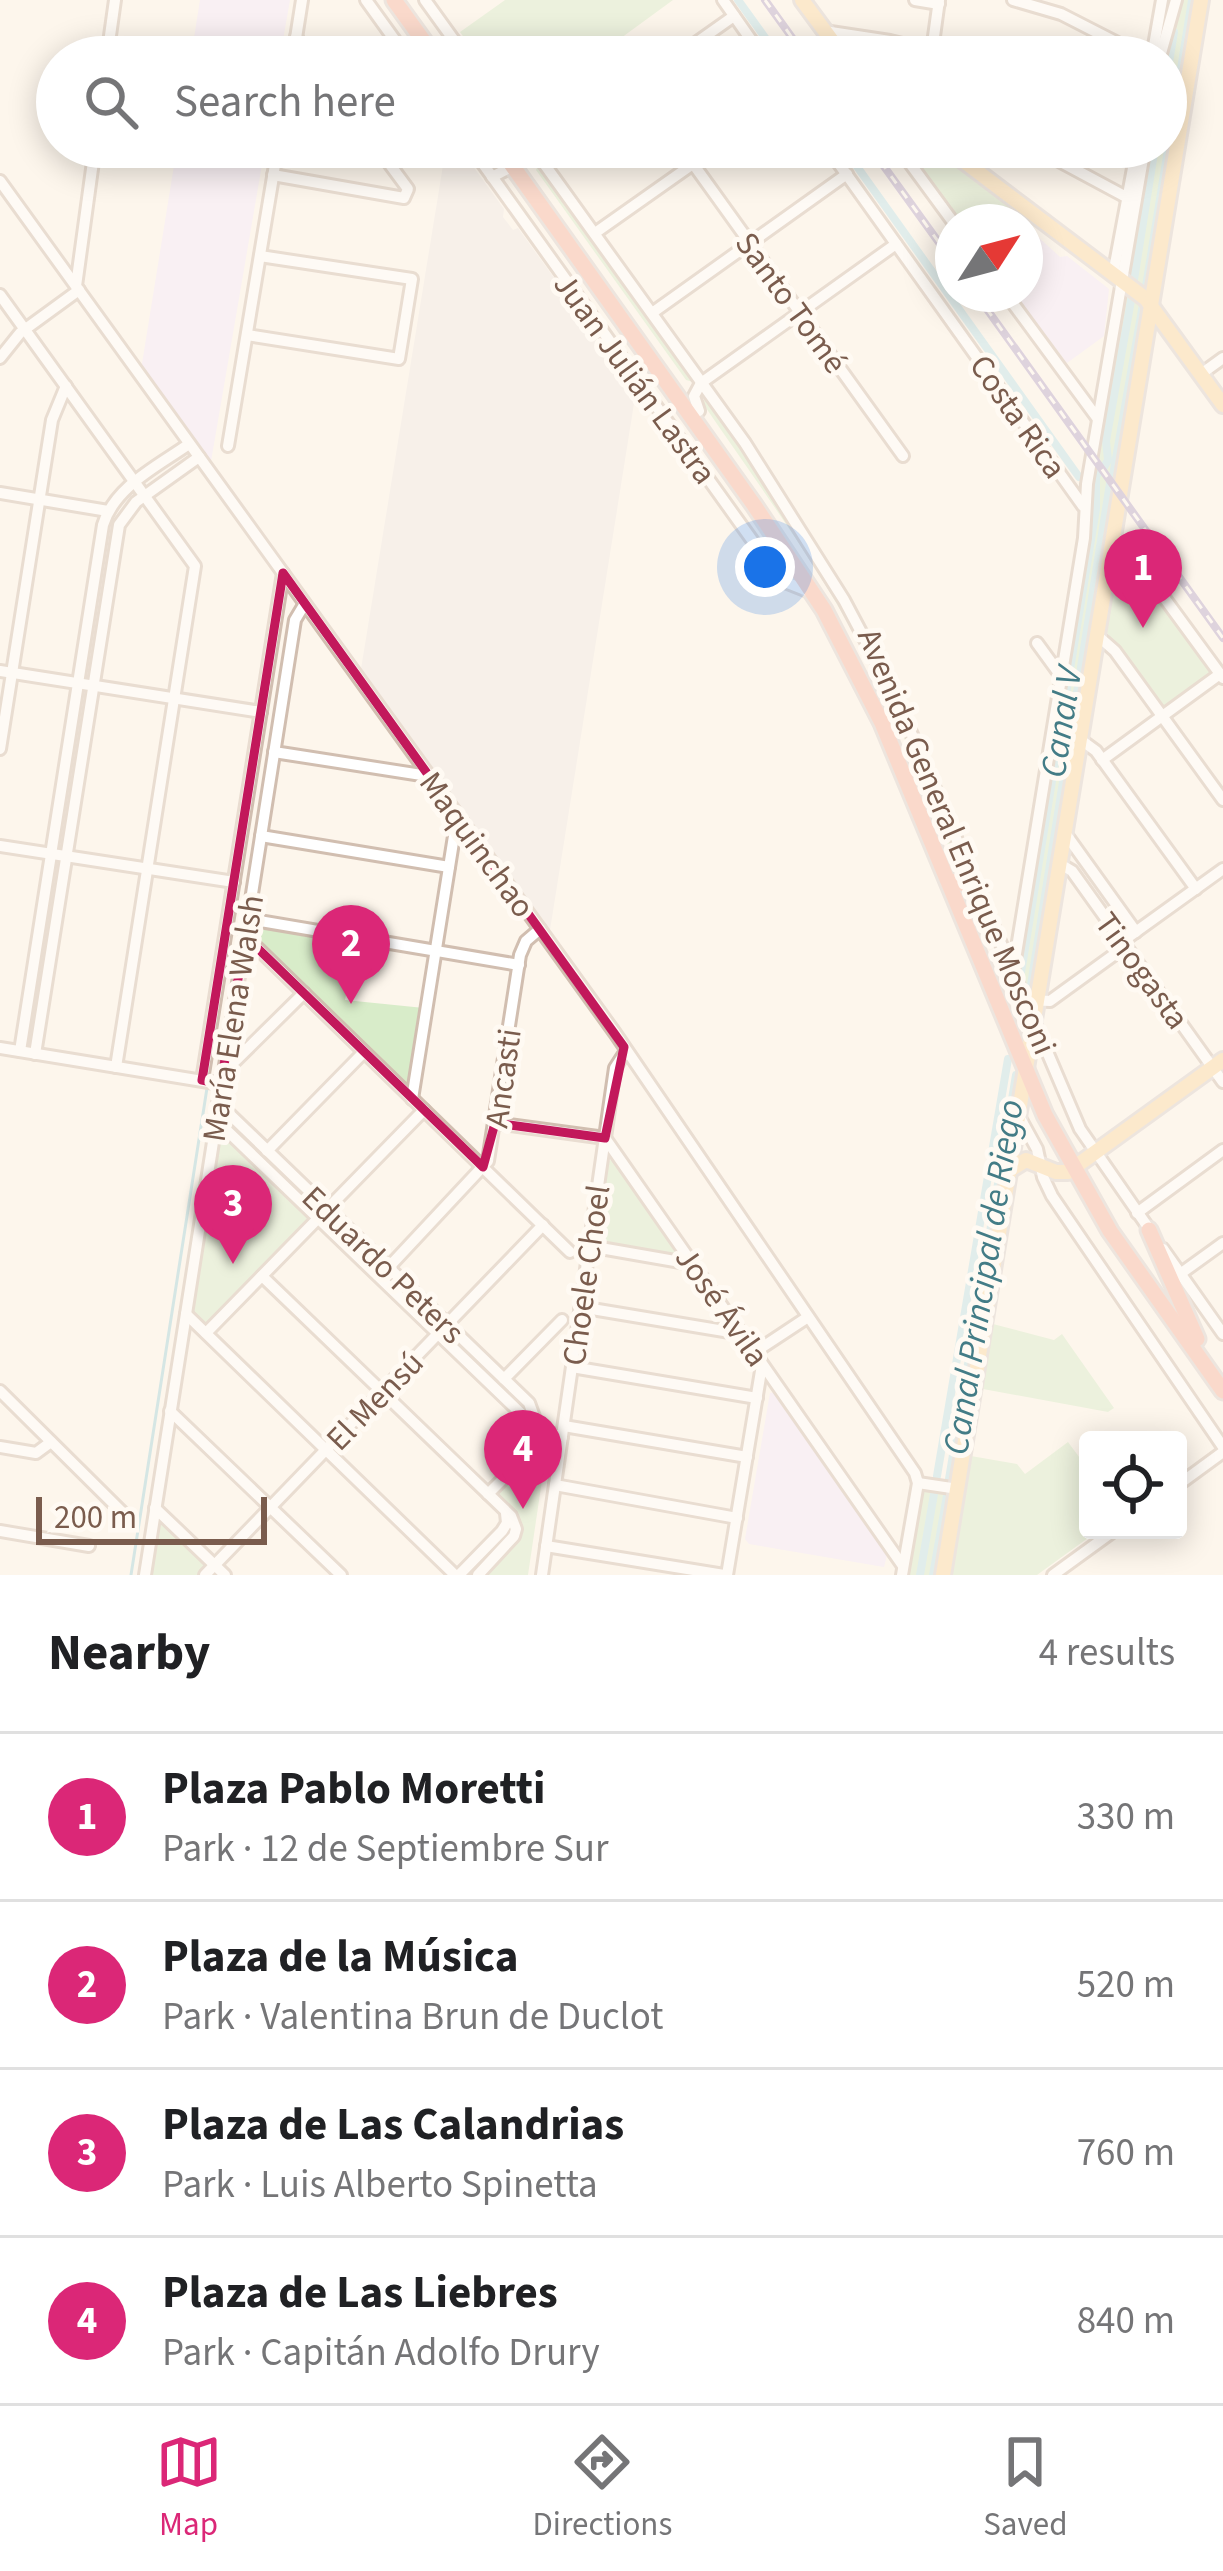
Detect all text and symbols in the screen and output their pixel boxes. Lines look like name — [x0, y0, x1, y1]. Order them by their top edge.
search box — [36, 36, 1187, 168]
icon: search — [78, 69, 144, 135]
text: Search here — [174, 70, 396, 134]
north arrow — [935, 204, 1043, 312]
street label: Santo Tomé — [723, 222, 858, 383]
street label: Juan Julián Lastra — [542, 264, 728, 494]
street label: Costa Rica — [958, 345, 1078, 488]
pin: 1 — [1104, 529, 1182, 628]
your location — [735, 537, 795, 597]
street label: Avenida General Enrique Mosconi — [845, 621, 1068, 1062]
water label: Canal V — [1028, 660, 1096, 781]
street label: Maquinchao — [408, 762, 546, 928]
street label: María Elena Walsh — [191, 892, 276, 1145]
street label: Tinogasta — [1083, 903, 1200, 1039]
pin: 2 — [312, 905, 390, 1004]
street label: Ancasti — [473, 1026, 534, 1131]
water label: Canal Principal de Riego — [930, 1096, 1037, 1458]
pin: 3 — [194, 1165, 272, 1264]
street label: Eduardo Peters — [291, 1175, 475, 1355]
street label: Choele Choel — [551, 1182, 622, 1369]
street label: José Ávila — [663, 1237, 780, 1376]
street label: El Mensú — [316, 1341, 435, 1461]
pin: 4 — [484, 1410, 562, 1509]
map controls — [1079, 1431, 1187, 1539]
button: locate — [1079, 1431, 1187, 1539]
scale bar — [36, 1491, 267, 1544]
text: 200 m — [54, 1494, 137, 1541]
text: Nearby — [48, 1617, 210, 1689]
text: 4 results — [1039, 1625, 1175, 1681]
text: Plaza Pablo Moretti — [162, 1757, 545, 1821]
text: 1 — [77, 1789, 97, 1845]
text: 330 m — [1077, 1789, 1175, 1845]
text: Park · 12 de Septiembre Sur — [162, 1821, 609, 1877]
text: Plaza de la Música — [162, 1925, 518, 1989]
text: 2 — [77, 1957, 97, 2013]
text: 520 m — [1077, 1957, 1175, 2013]
text: Park · Valentina Brun de Duclot — [162, 1989, 663, 2045]
text: Plaza de Las Calandrias — [162, 2093, 624, 2157]
text: 3 — [77, 2125, 97, 2181]
text: 760 m — [1077, 2125, 1175, 2181]
text: Park · Luis Alberto Spinetta — [162, 2157, 598, 2213]
text: Plaza de Las Liebres — [162, 2261, 558, 2325]
text: 4 — [77, 2293, 97, 2349]
text: 840 m — [1077, 2293, 1175, 2349]
text: Park · Capitán Adolfo Drury — [162, 2325, 600, 2381]
tab: Map — [156, 2429, 222, 2548]
tab: Directions — [533, 2429, 672, 2548]
tab: Saved — [983, 2429, 1067, 2548]

